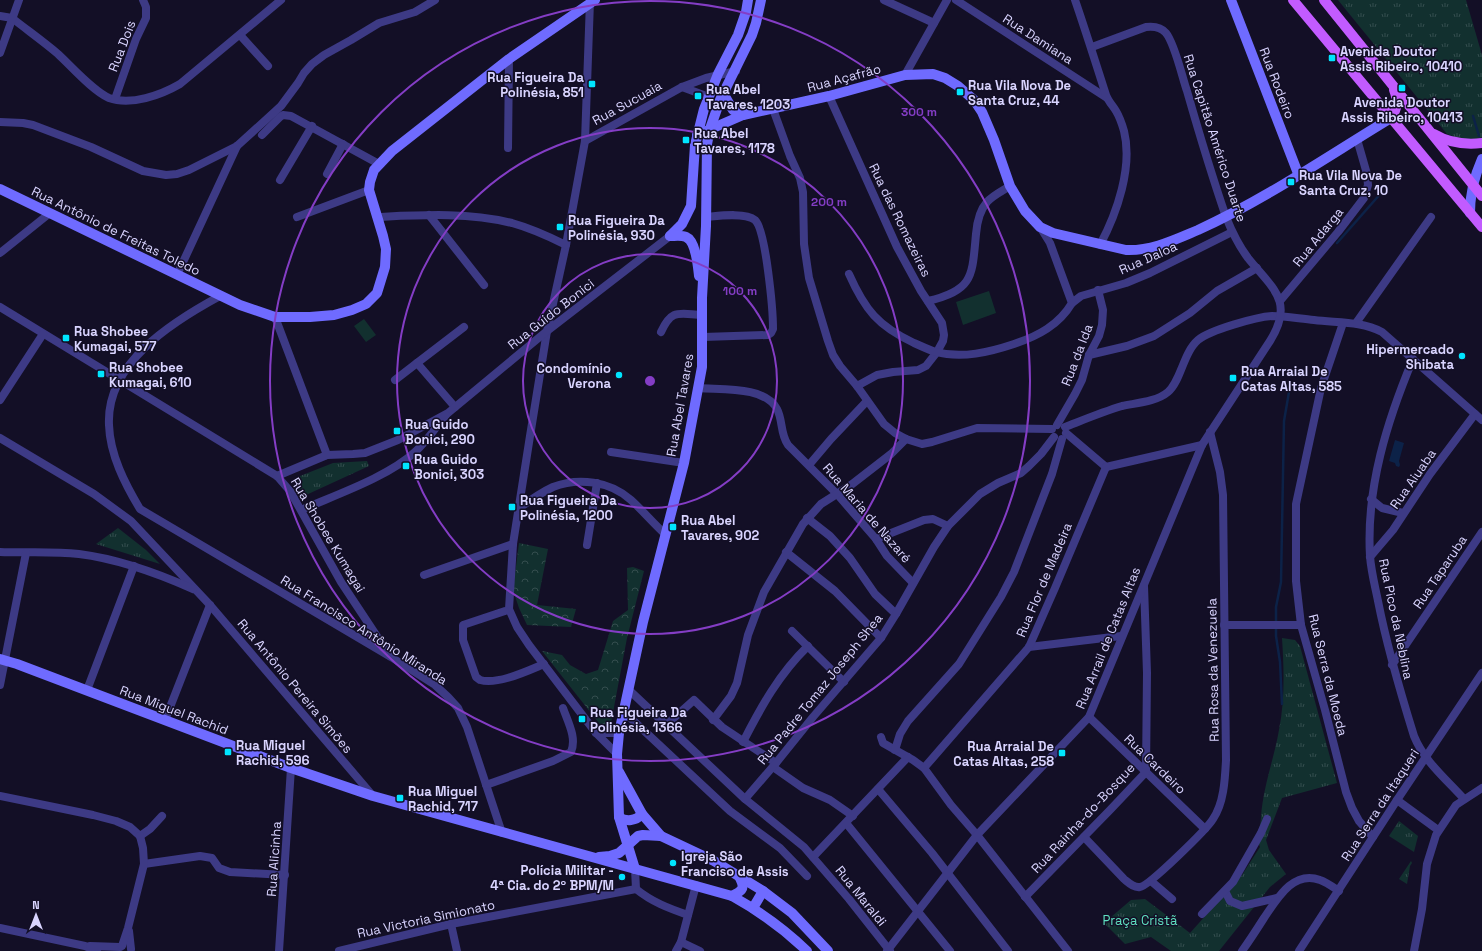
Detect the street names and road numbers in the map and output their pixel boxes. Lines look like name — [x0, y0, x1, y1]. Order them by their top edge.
street label: Rua Damiana — [1000, 10, 1077, 68]
street label: Rua Dois — [104, 18, 140, 74]
street label: Rua Rodeiro — [1256, 45, 1298, 121]
street label: Rua Capitão Américo Duarte — [1180, 52, 1250, 224]
street label: Rua Açafrão — [805, 60, 883, 96]
street label: Rua Sucuaia — [589, 77, 665, 129]
street label: Rua das Romazeiras — [865, 160, 935, 280]
street label: Rua Antônio de Freitas Toledo — [29, 183, 203, 279]
street label: Rua Adarga — [1289, 204, 1347, 270]
street label: Rua Daloa — [1116, 237, 1180, 278]
street label: Rua Guido Bonici — [504, 275, 598, 353]
street label: Rua da Ida — [1057, 321, 1097, 388]
street label: Rua Abel Tavares — [663, 352, 697, 458]
street label: Rua Aiuaba — [1386, 445, 1440, 512]
street label: Rua Maria de Nazaré — [819, 460, 915, 566]
street label: Rua Shobee Kumagai — [287, 474, 369, 596]
street label: Rua Flor de Madeira — [1012, 520, 1076, 640]
street label: Rua Taparuba — [1409, 532, 1471, 612]
street label: Rua Pico da Neblina — [1375, 557, 1417, 681]
street label: Rua Arrail de Catas Altas — [1072, 564, 1144, 711]
street label: Rua Francisco Antônio Miranda — [277, 571, 451, 689]
street label: Rua Rosa da Venezuela — [1203, 598, 1223, 742]
street label: Rua Padre Tomaz Joseph Shea — [754, 610, 887, 768]
street label: Rua Serra da Moeda — [1305, 612, 1351, 738]
street label: Rua Antônio Pereira Simões — [234, 615, 356, 757]
street label: Rua Miguel Rachid — [117, 682, 231, 738]
street label: Rua Cardeiro — [1121, 730, 1189, 798]
street label: Rua Serra da Itaqueri — [1337, 746, 1423, 864]
street label: Rua Rainha-do-Bosque — [1027, 759, 1139, 877]
street label: Rua Alicinha — [263, 820, 285, 897]
street label: Rua Maraldi — [832, 862, 890, 930]
street label: Rua Victoria Simionato — [355, 896, 497, 942]

